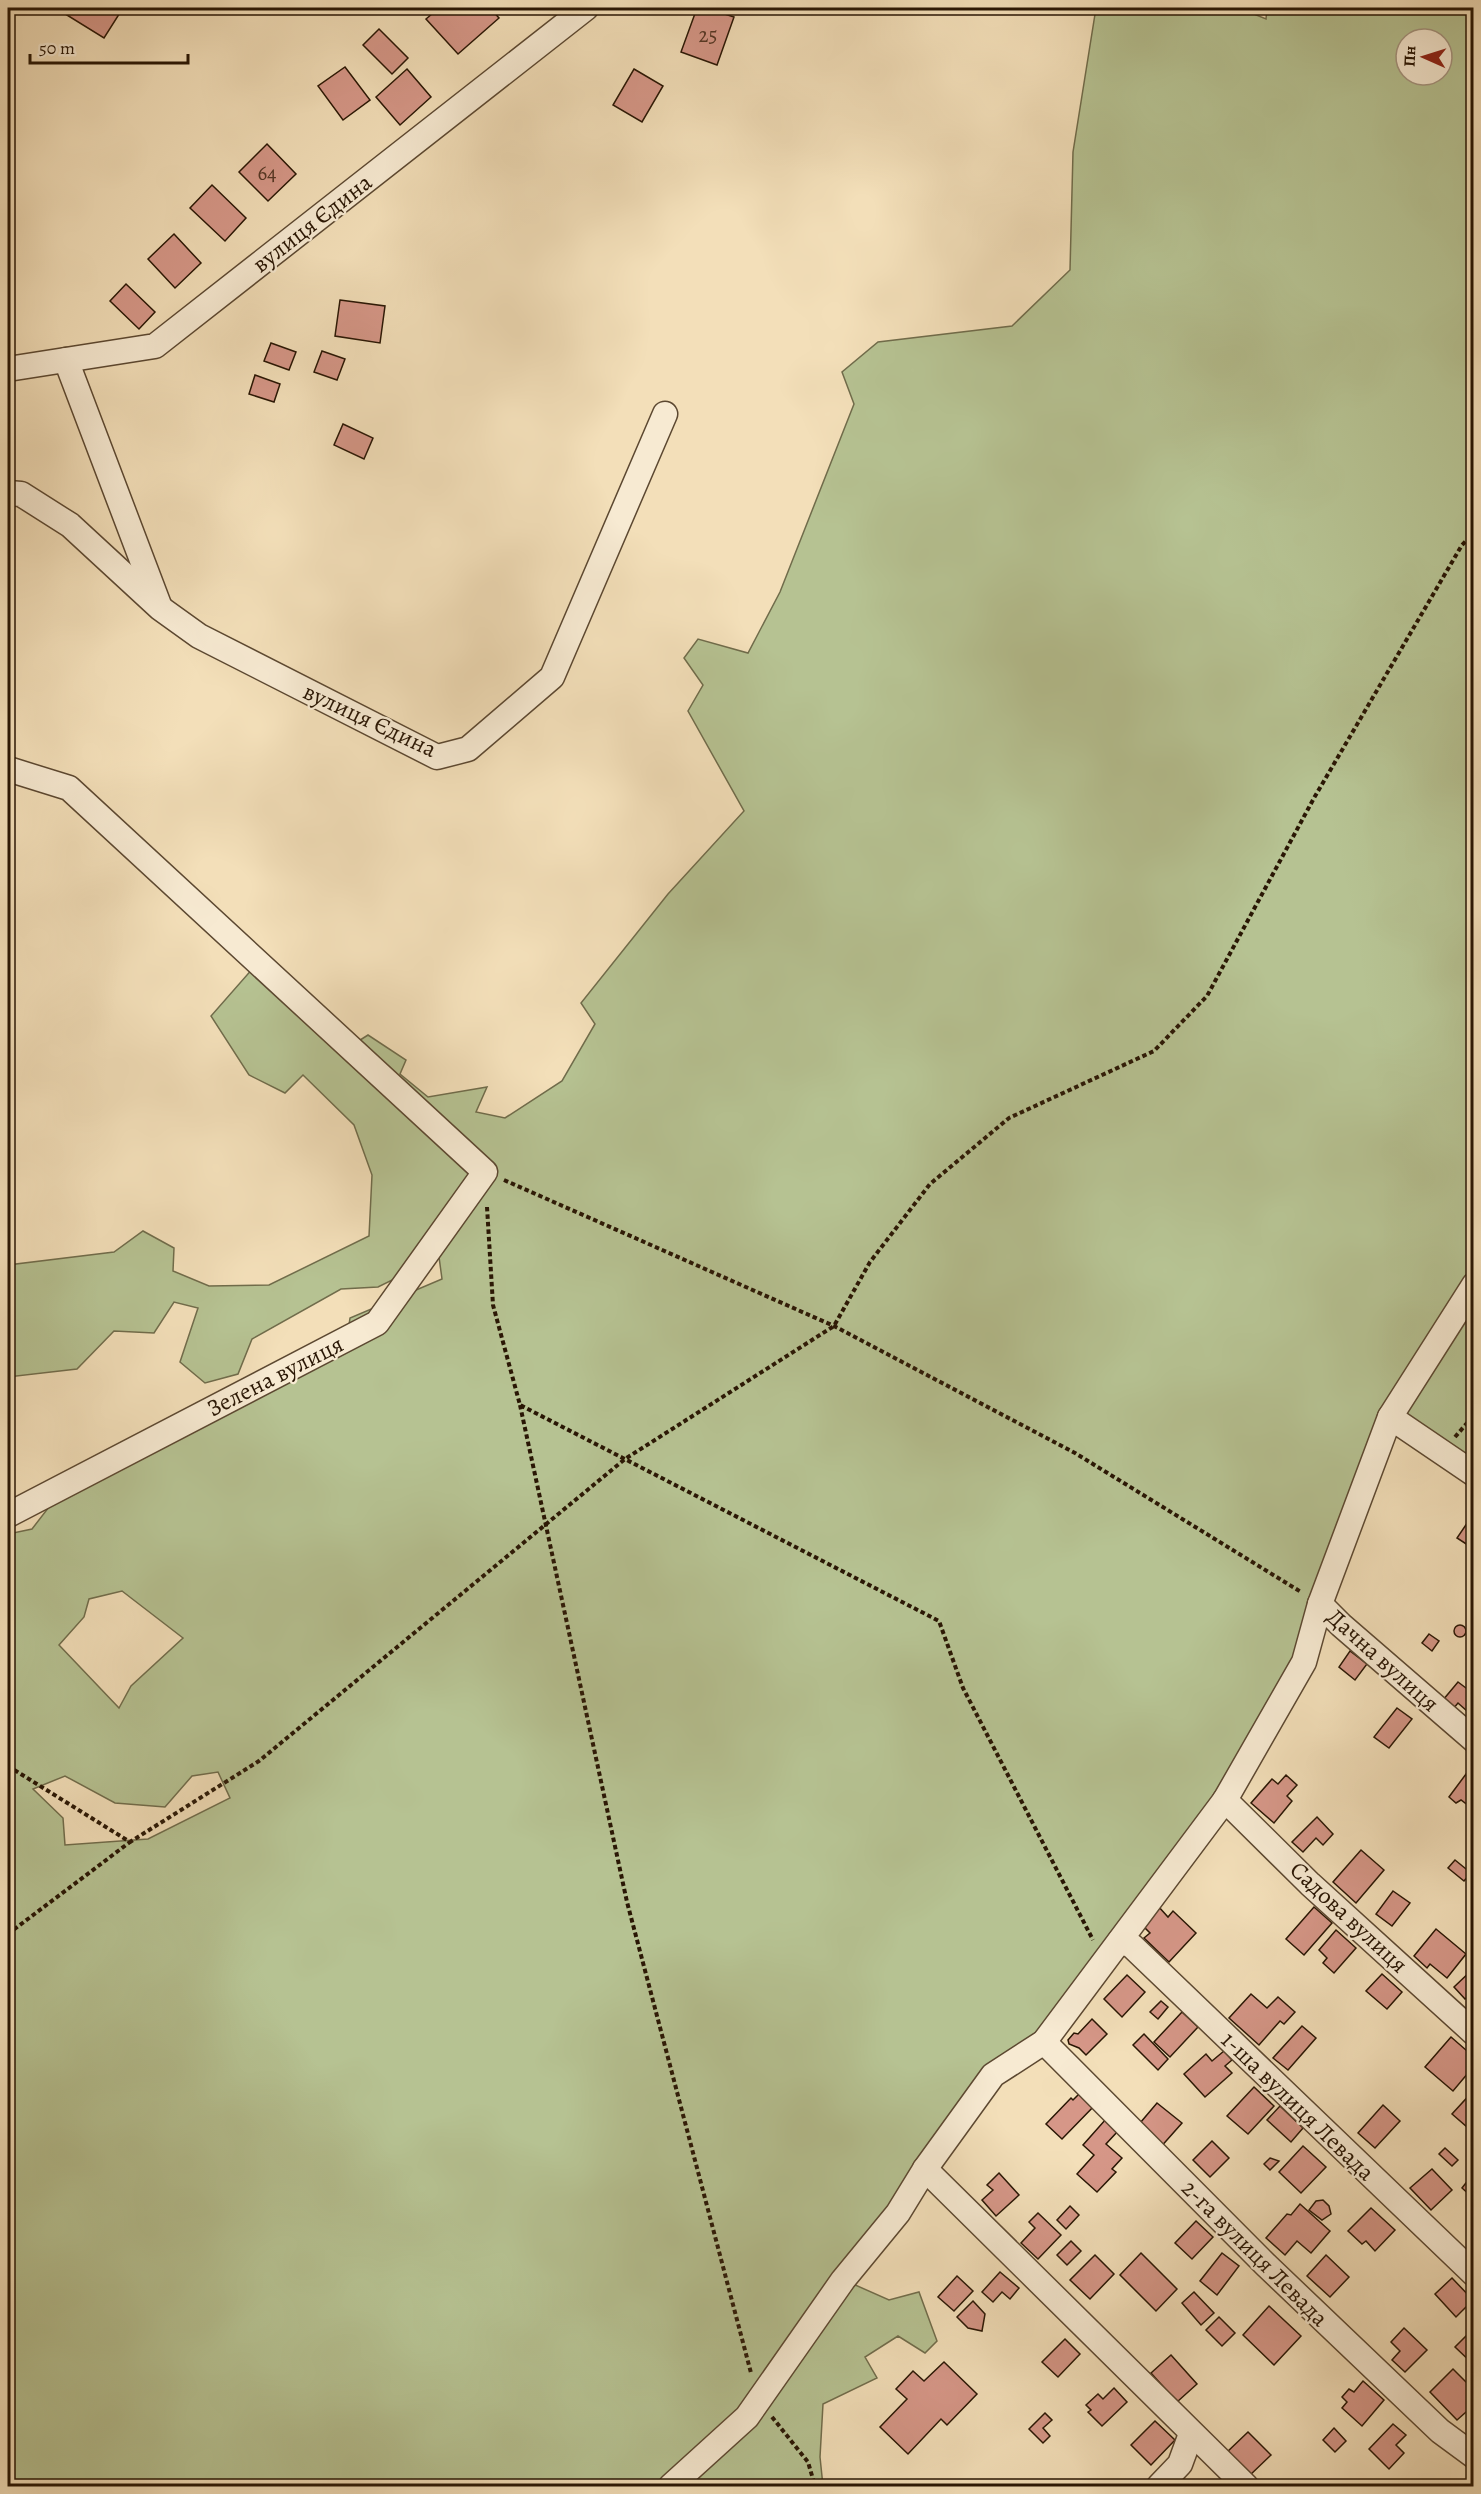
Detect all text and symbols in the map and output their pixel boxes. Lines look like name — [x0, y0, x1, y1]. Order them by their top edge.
house number: 25 — [698, 21, 718, 49]
scale bar — [30, 27, 188, 65]
north arrow — [1394, 27, 1454, 87]
text: 50 m — [39, 36, 75, 60]
text: Пн — [1398, 45, 1422, 67]
house number: 64 — [257, 159, 277, 187]
street label: вулиця Єдина — [246, 166, 378, 280]
street label: вулиця Єдина — [298, 675, 442, 765]
street label: Зелена вулиця — [201, 1328, 349, 1424]
street label: Дачна вулиця — [1320, 1601, 1446, 1719]
street label: Садова вулиця — [1283, 1854, 1415, 1980]
street label: 1-ша вулиця Левада — [1214, 2024, 1382, 2188]
street label: 2-га вулиця Левада — [1174, 2172, 1336, 2334]

